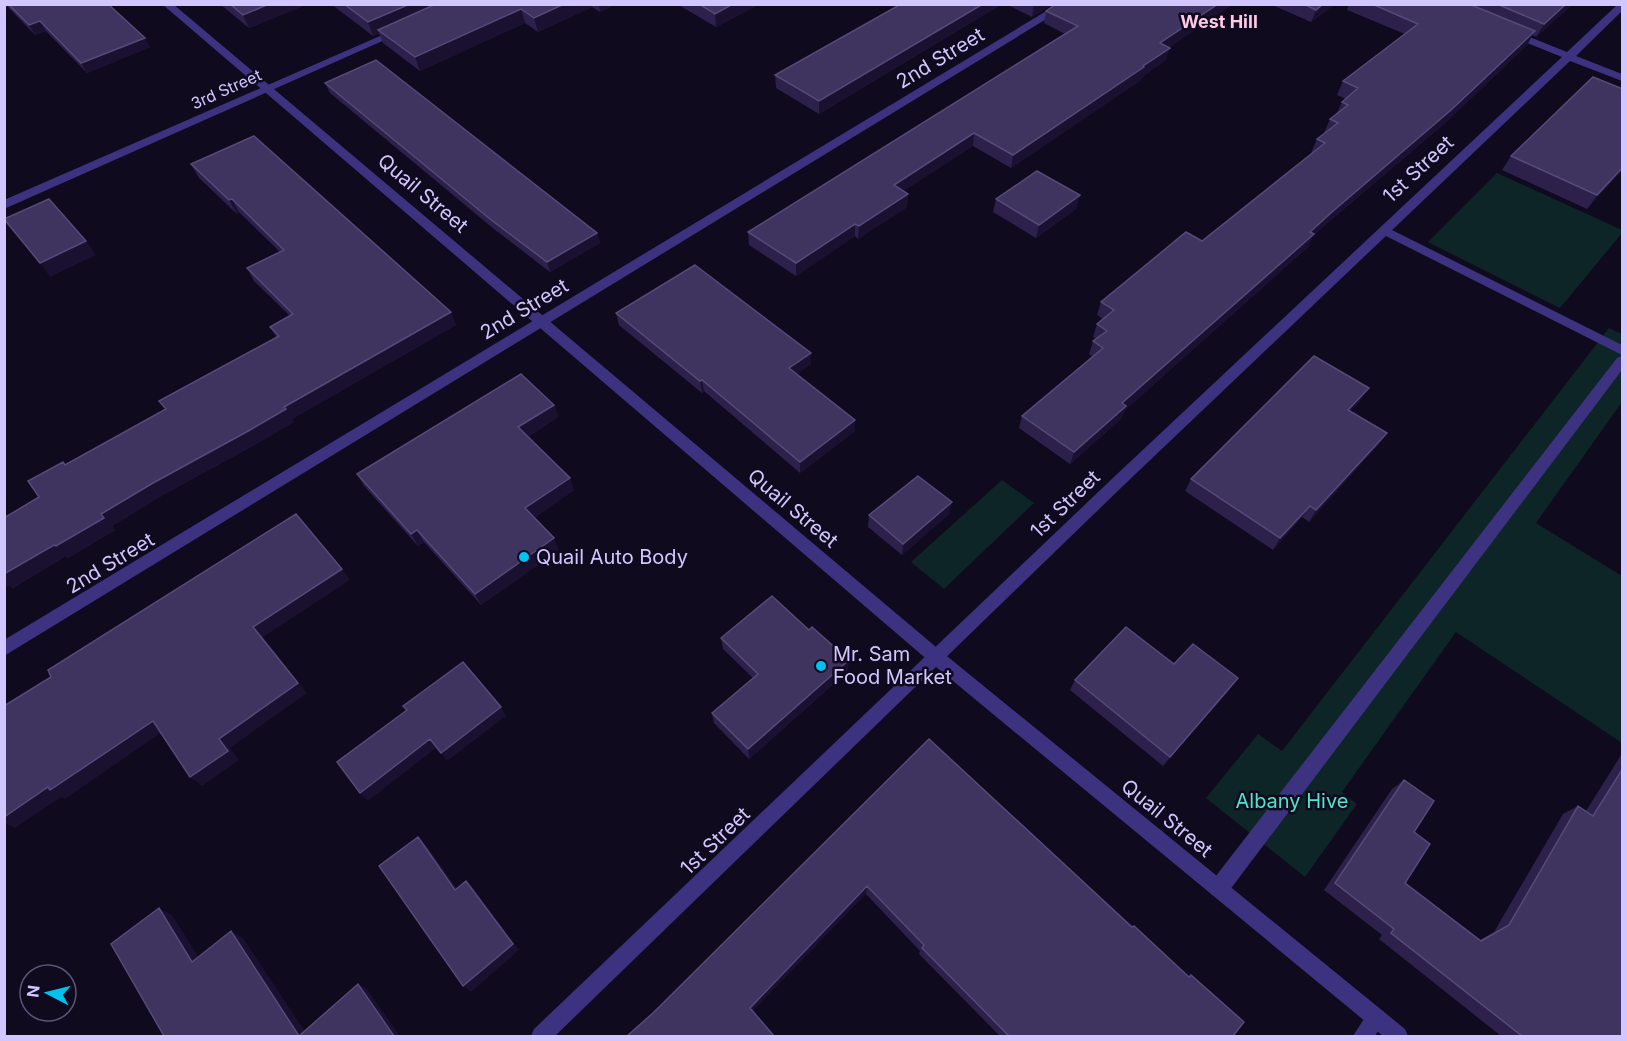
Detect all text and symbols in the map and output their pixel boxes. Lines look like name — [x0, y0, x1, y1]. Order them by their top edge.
district label: West Hill — [1180, 11, 1258, 32]
street label: 2nd Street — [892, 22, 989, 94]
street label: 3rd Street — [188, 65, 264, 113]
street label: 1st Street — [1378, 130, 1458, 208]
street label: Quail Street — [373, 148, 473, 238]
street label: 2nd Street — [476, 273, 573, 345]
street label: Quail Street — [743, 463, 843, 553]
street label: 1st Street — [1025, 465, 1105, 543]
street label: 2nd Street — [62, 527, 159, 599]
place label: Quail Auto Body — [536, 545, 688, 569]
marker: Quail Auto Body — [517, 550, 531, 564]
place label: Mr. Sam Food Market — [833, 642, 952, 689]
marker: Mr. Sam Food Market — [814, 659, 828, 673]
street label: Quail Street — [1117, 774, 1218, 862]
park label: Albany Hive — [1236, 789, 1348, 813]
street label: 1st Street — [675, 802, 755, 880]
north arrow — [18, 963, 78, 1023]
text: N — [22, 984, 44, 998]

